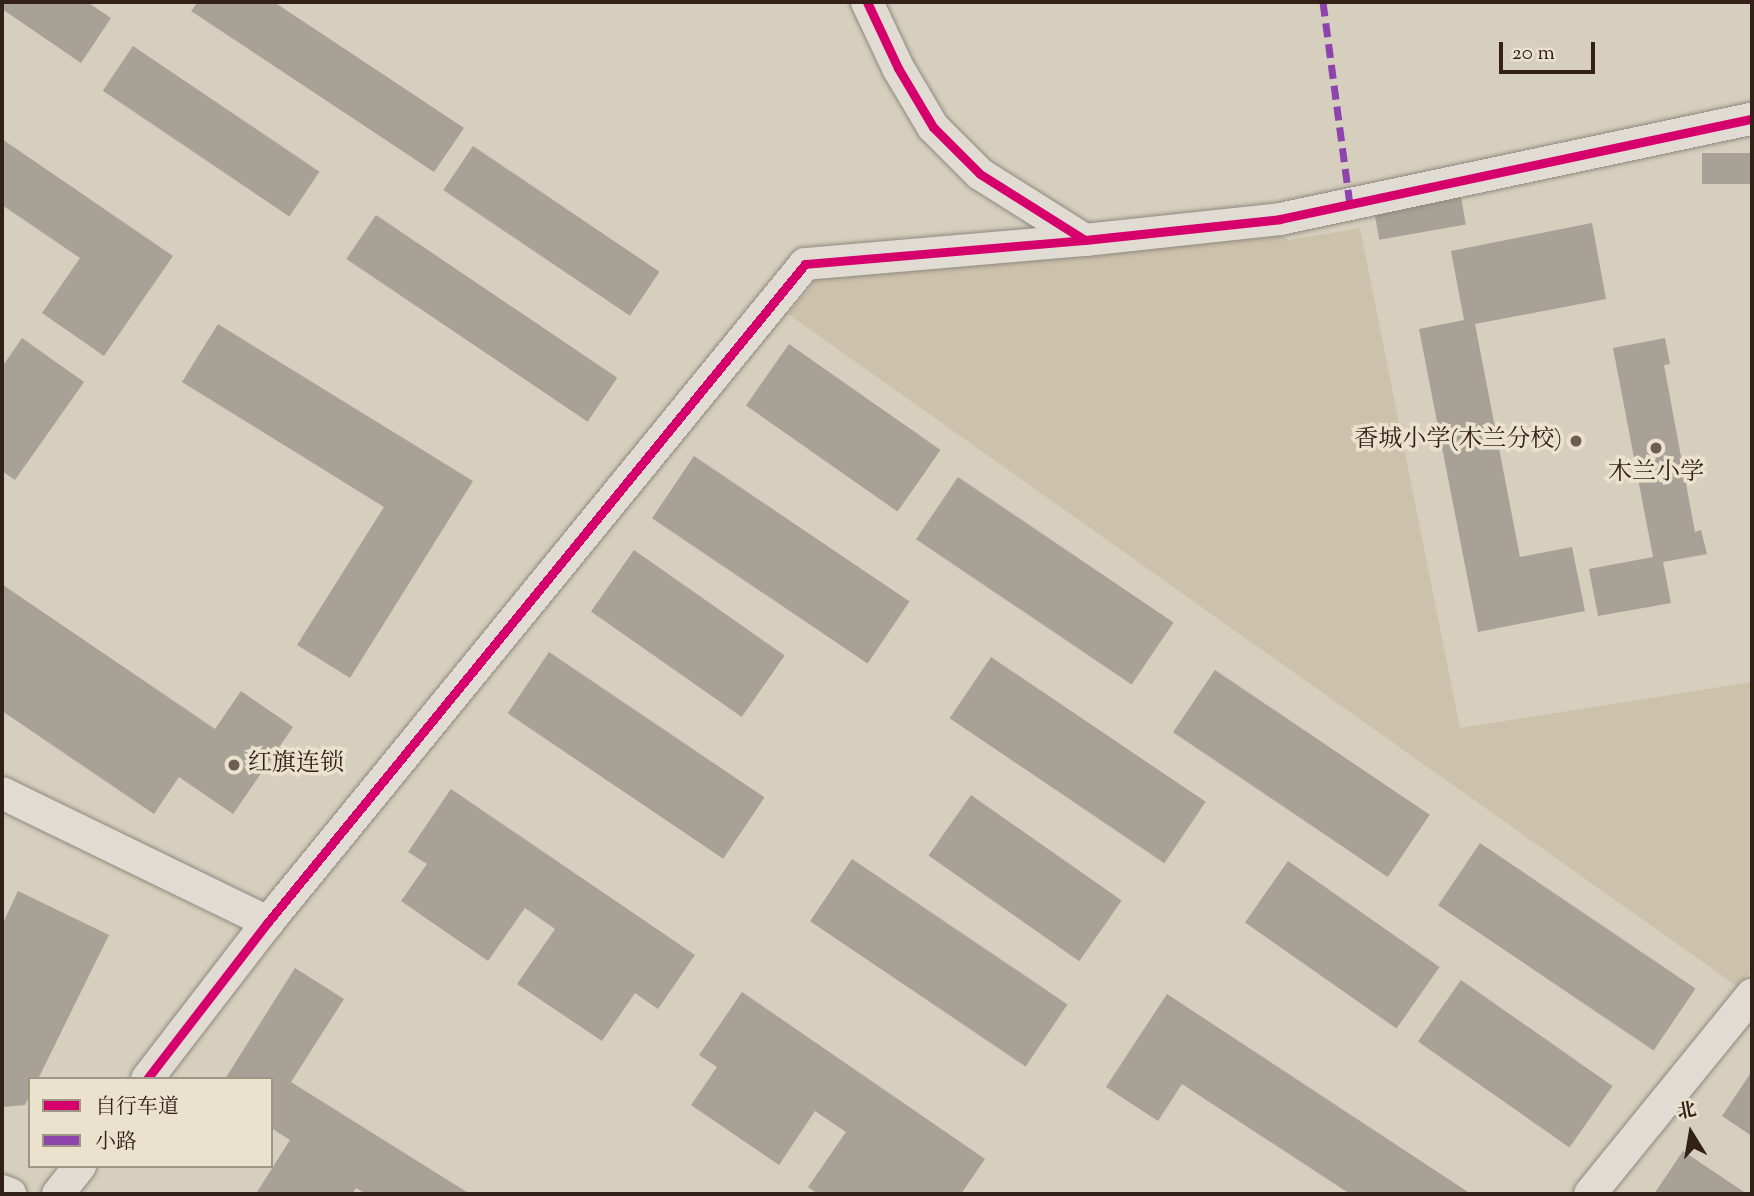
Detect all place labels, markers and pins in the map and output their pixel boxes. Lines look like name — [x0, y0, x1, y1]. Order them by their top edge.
place label: 香城小学(木兰分校) — [1354, 427, 1562, 455]
marker: 香城小学(木兰分校) — [1568, 433, 1584, 449]
marker: 木兰小学 — [1648, 440, 1664, 456]
place label: 木兰小学 — [1608, 460, 1704, 488]
place label: 红旗连锁 — [248, 751, 344, 779]
marker: 红旗连锁 — [226, 757, 242, 773]

